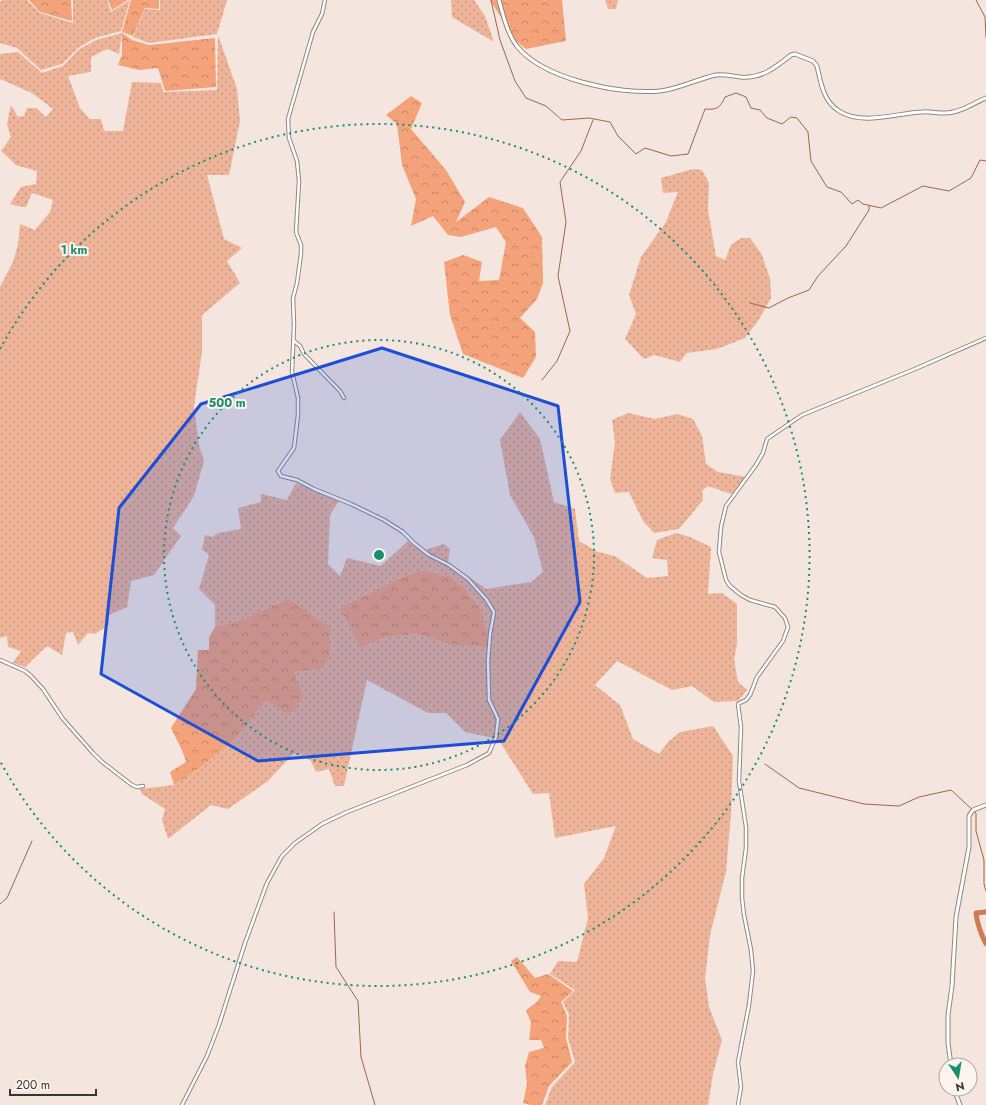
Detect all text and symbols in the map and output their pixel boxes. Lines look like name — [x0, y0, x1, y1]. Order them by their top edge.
text: 1 km — [61, 241, 87, 259]
text: 500 m — [208, 394, 246, 412]
centre of rings — [372, 548, 386, 562]
north arrow — [938, 1057, 978, 1097]
scale bar — [10, 1071, 96, 1097]
text: 200 m — [16, 1076, 50, 1094]
text: N — [954, 1078, 966, 1096]

